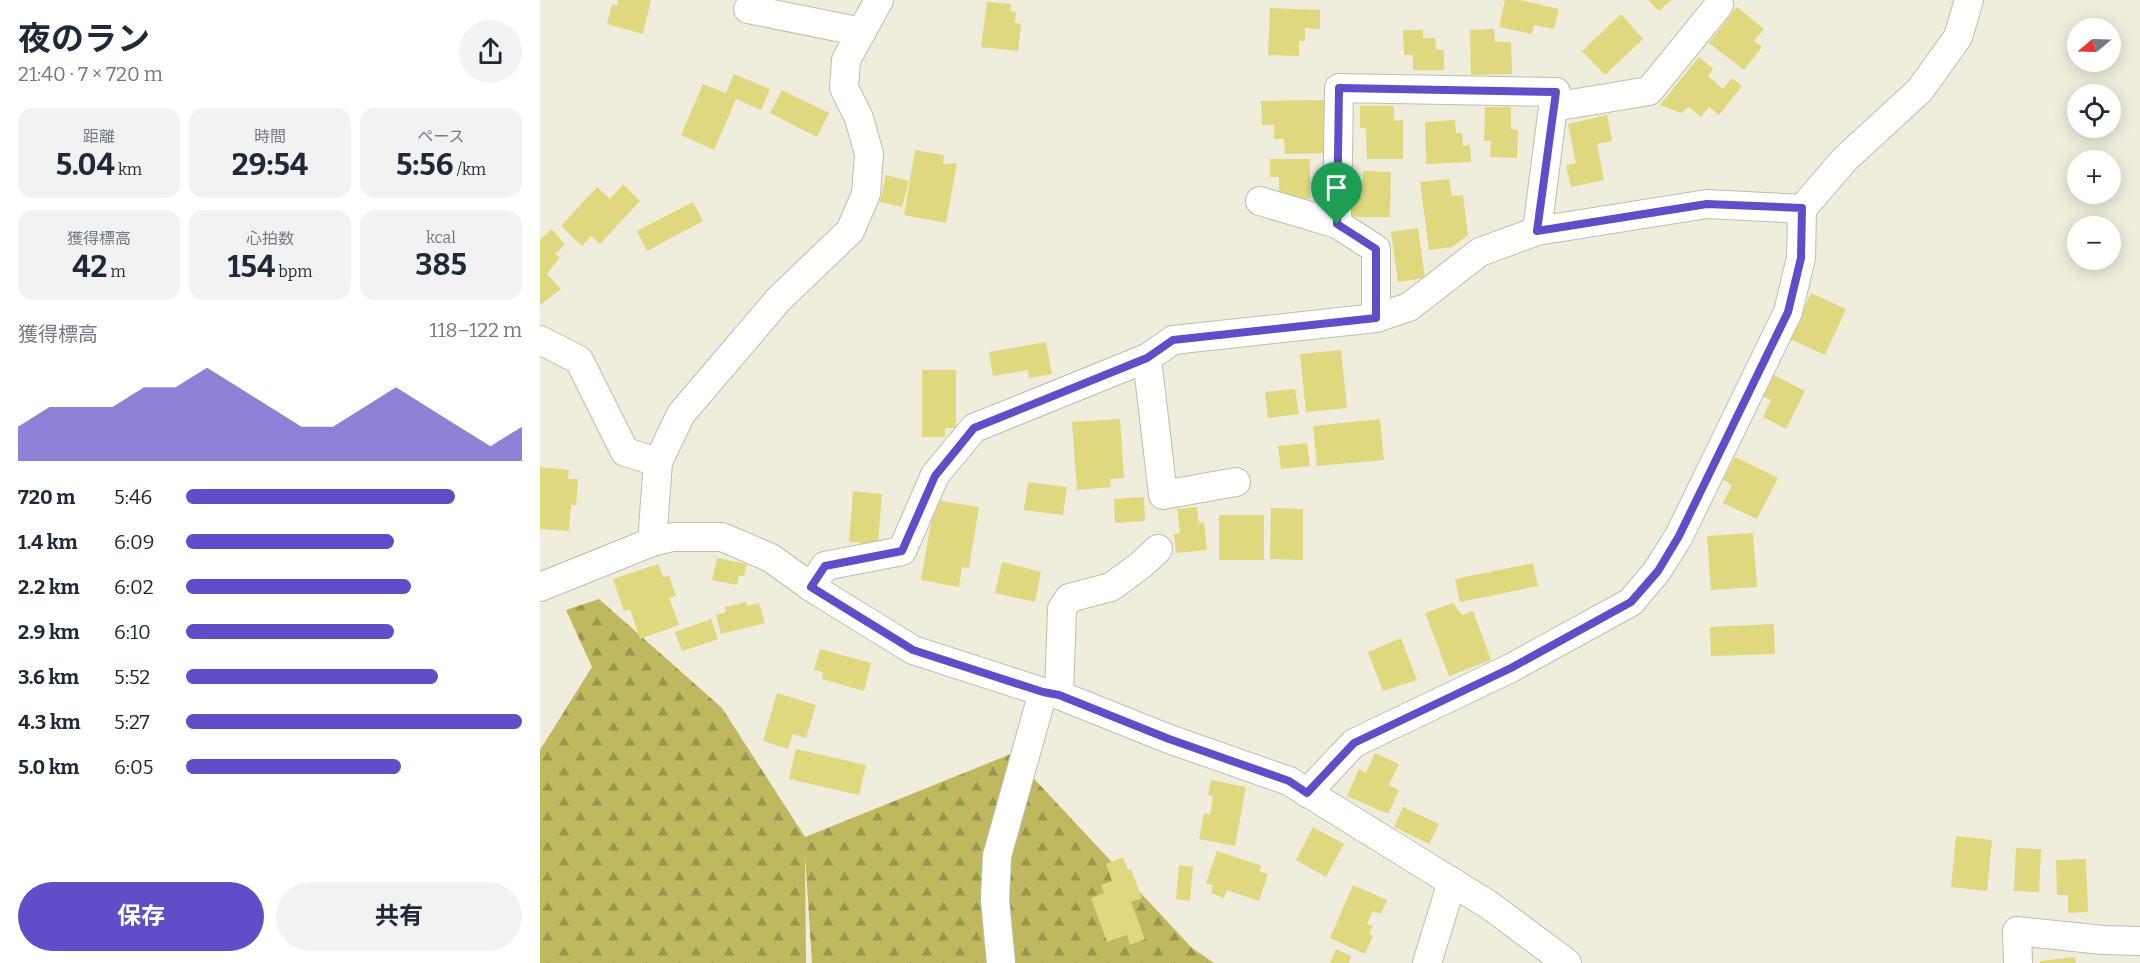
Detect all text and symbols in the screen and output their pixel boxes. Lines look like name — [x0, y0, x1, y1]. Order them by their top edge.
north arrow — [2067, 18, 2121, 72]
map controls — [2067, 18, 2121, 270]
text: 夜のラン — [18, 19, 150, 59]
button: share — [459, 20, 522, 83]
text: 21:40 · 7 × 720 m — [18, 62, 163, 86]
button: locate — [2067, 84, 2121, 138]
text: 距離 — [83, 127, 115, 146]
text: 時間 — [254, 127, 286, 146]
text: ペース — [417, 127, 465, 146]
text: 5.04 — [56, 147, 115, 183]
text: 29:54 — [232, 147, 308, 183]
text: 5:56 — [396, 147, 454, 183]
button: + — [2067, 150, 2121, 204]
text: km — [115, 160, 142, 179]
text: /km — [454, 160, 486, 179]
pin — [1311, 162, 1362, 224]
icon: arrive — [1320, 171, 1353, 204]
button: − — [2067, 216, 2121, 270]
text: kcal — [426, 228, 456, 247]
text: 獲得標高 — [67, 229, 131, 248]
text: 心拍数 — [246, 229, 294, 248]
text: 385 — [415, 247, 467, 283]
text: 42 — [72, 249, 107, 285]
text: 154 — [228, 249, 275, 285]
text: m — [107, 262, 126, 281]
text: bpm — [275, 262, 312, 281]
text: 118–122 m — [429, 318, 522, 342]
text: 獲得標高 — [18, 322, 98, 346]
text: 720 m — [18, 485, 75, 509]
text: 5:46 — [114, 485, 152, 509]
text: 1.4 km — [18, 530, 78, 554]
text: 6:09 — [114, 530, 155, 554]
text: 2.2 km — [18, 575, 80, 599]
text: 6:02 — [114, 575, 154, 599]
text: 2.9 km — [18, 620, 80, 644]
text: 6:10 — [114, 620, 151, 644]
text: 3.6 km — [18, 665, 79, 689]
text: 5:52 — [114, 665, 150, 689]
text: 4.3 km — [18, 710, 81, 734]
text: 5:27 — [114, 710, 150, 734]
text: 5.0 km — [18, 755, 79, 779]
text: 6:05 — [114, 755, 153, 779]
button: 保存 — [18, 882, 264, 951]
button: 共有 — [276, 882, 522, 951]

